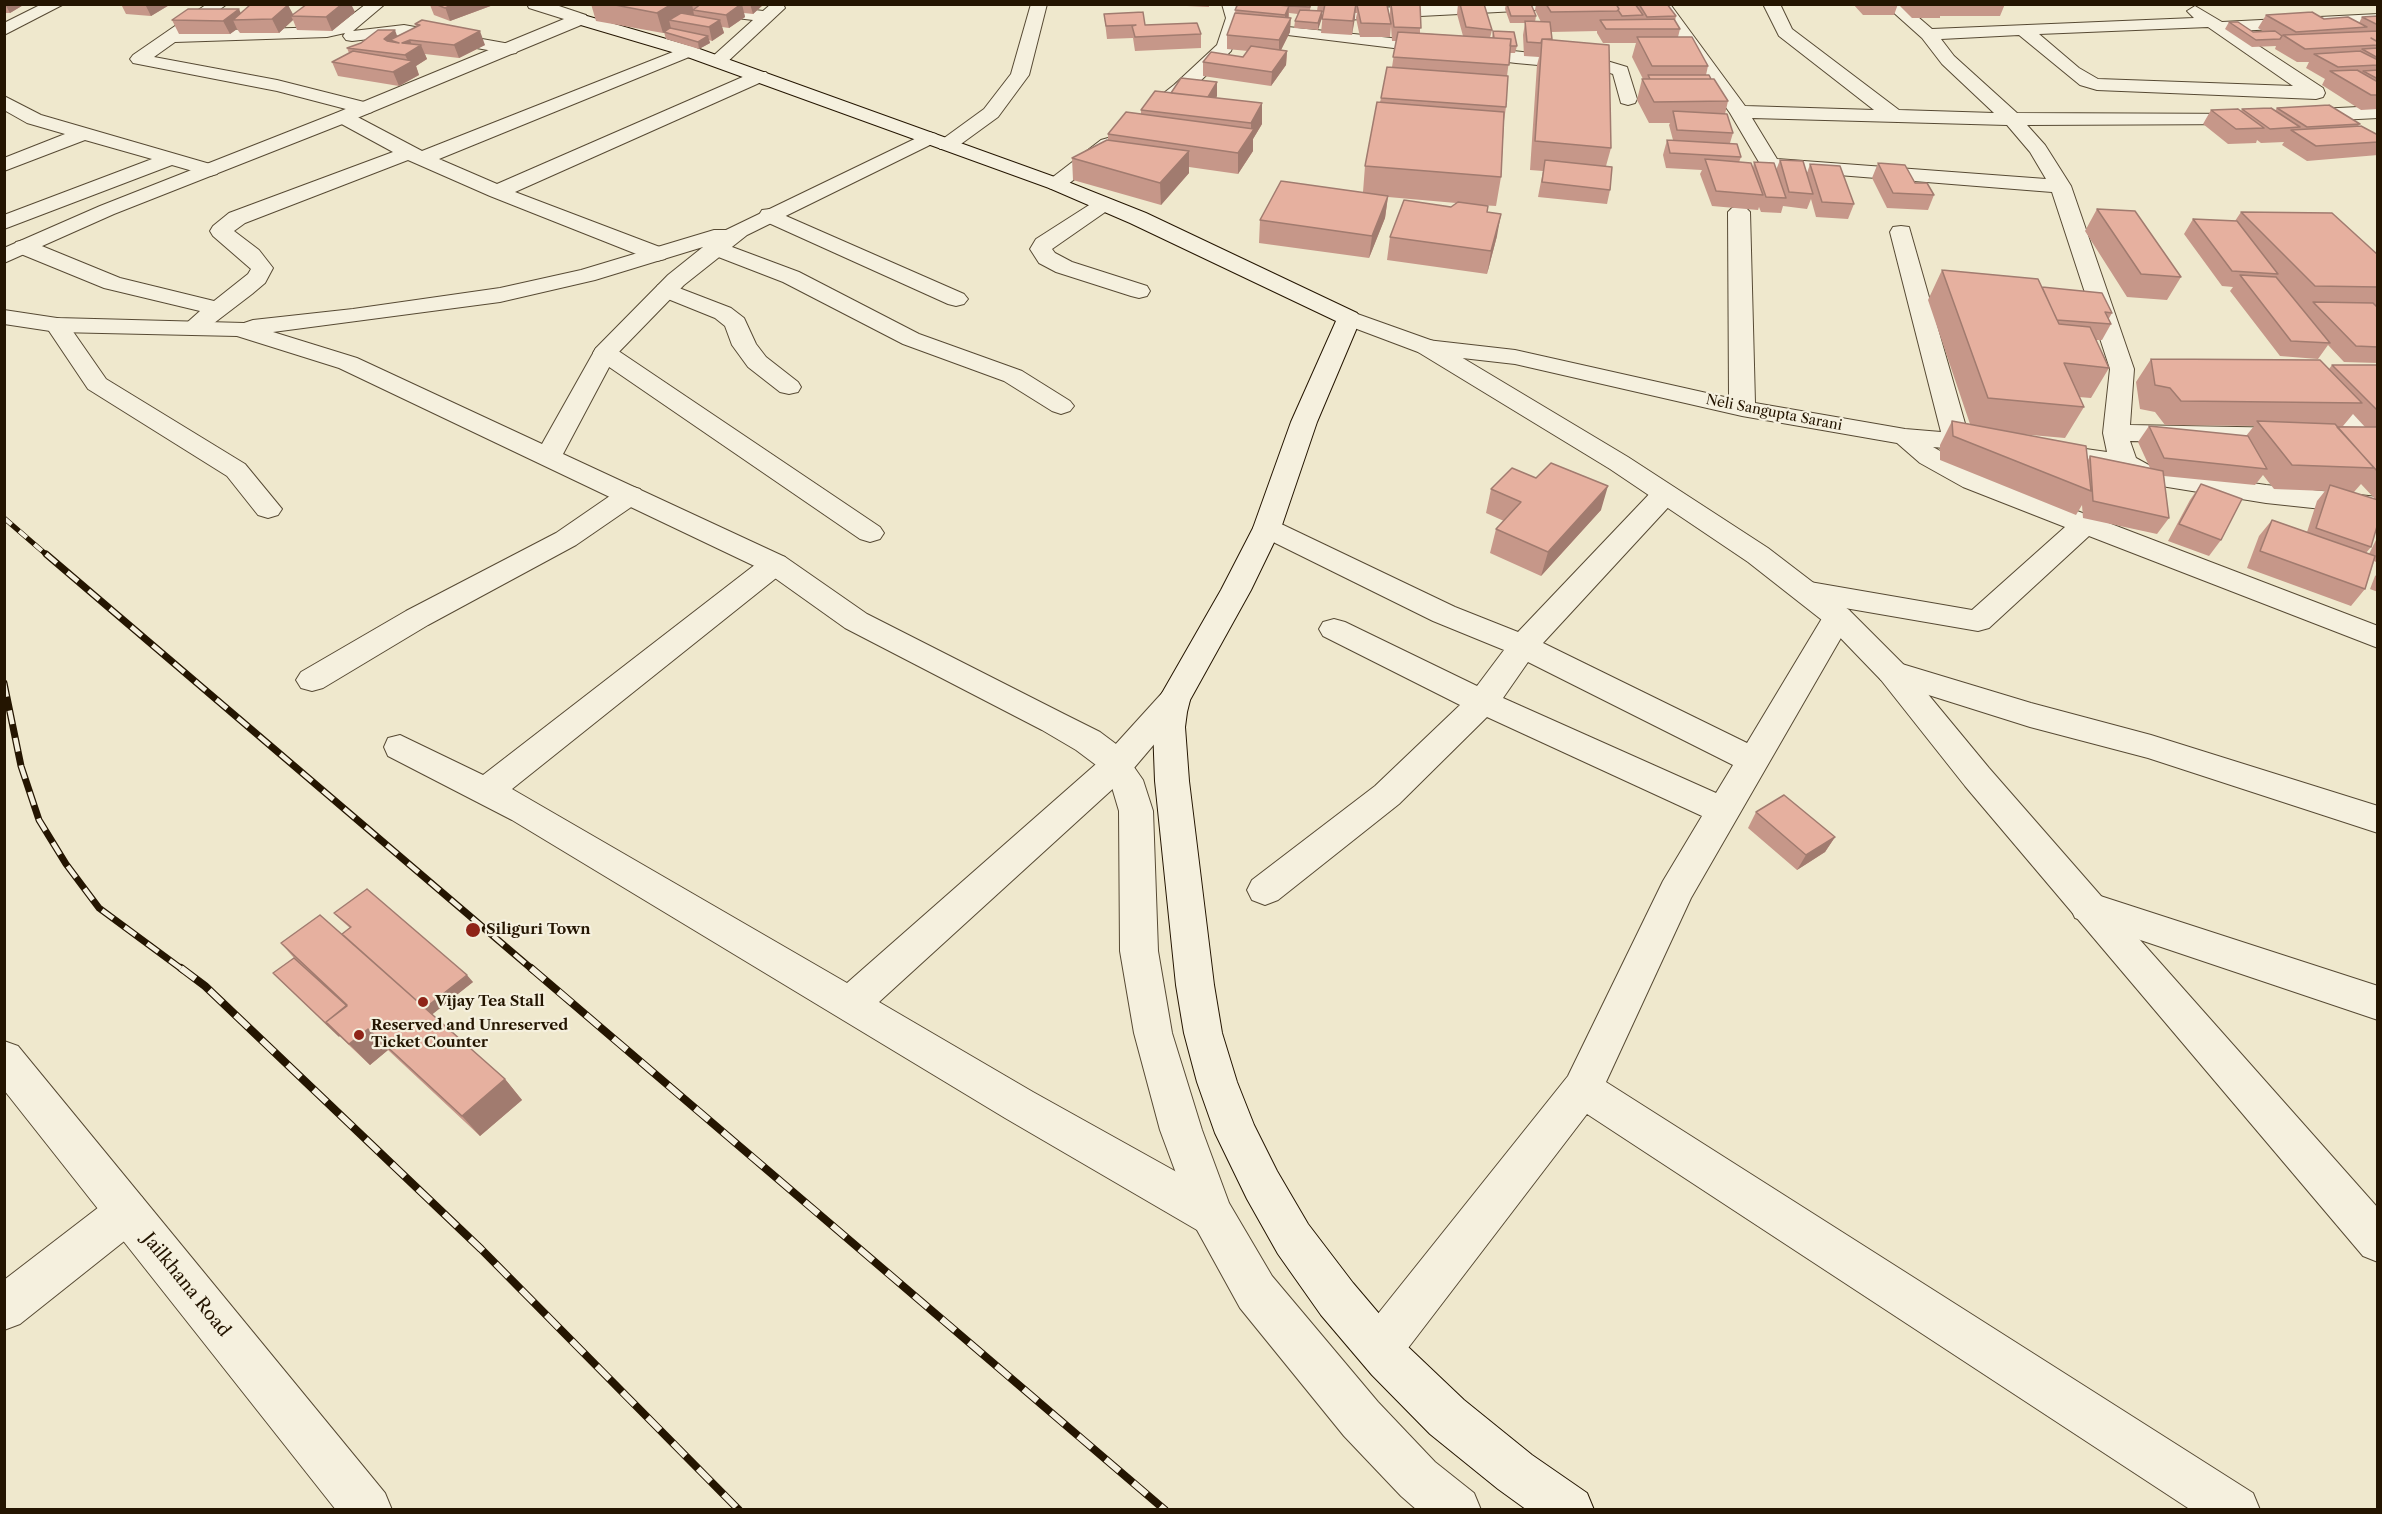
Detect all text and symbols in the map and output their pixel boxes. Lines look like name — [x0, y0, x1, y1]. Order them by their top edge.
street label: Neli Sangupta Sarani — [1705, 392, 1843, 434]
marker: Siliguri Town — [464, 921, 482, 939]
place label: Siliguri Town — [486, 921, 591, 939]
place label: Vijay Tea Stall — [435, 993, 545, 1011]
marker: Vijay Tea Stall — [416, 995, 430, 1009]
place label: Reserved and Unreserved Ticket Counter — [371, 1017, 568, 1052]
marker: Reserved and Unreserved Ticket Counter — [352, 1028, 366, 1042]
street label: Jailkhana Road — [137, 1229, 235, 1341]

